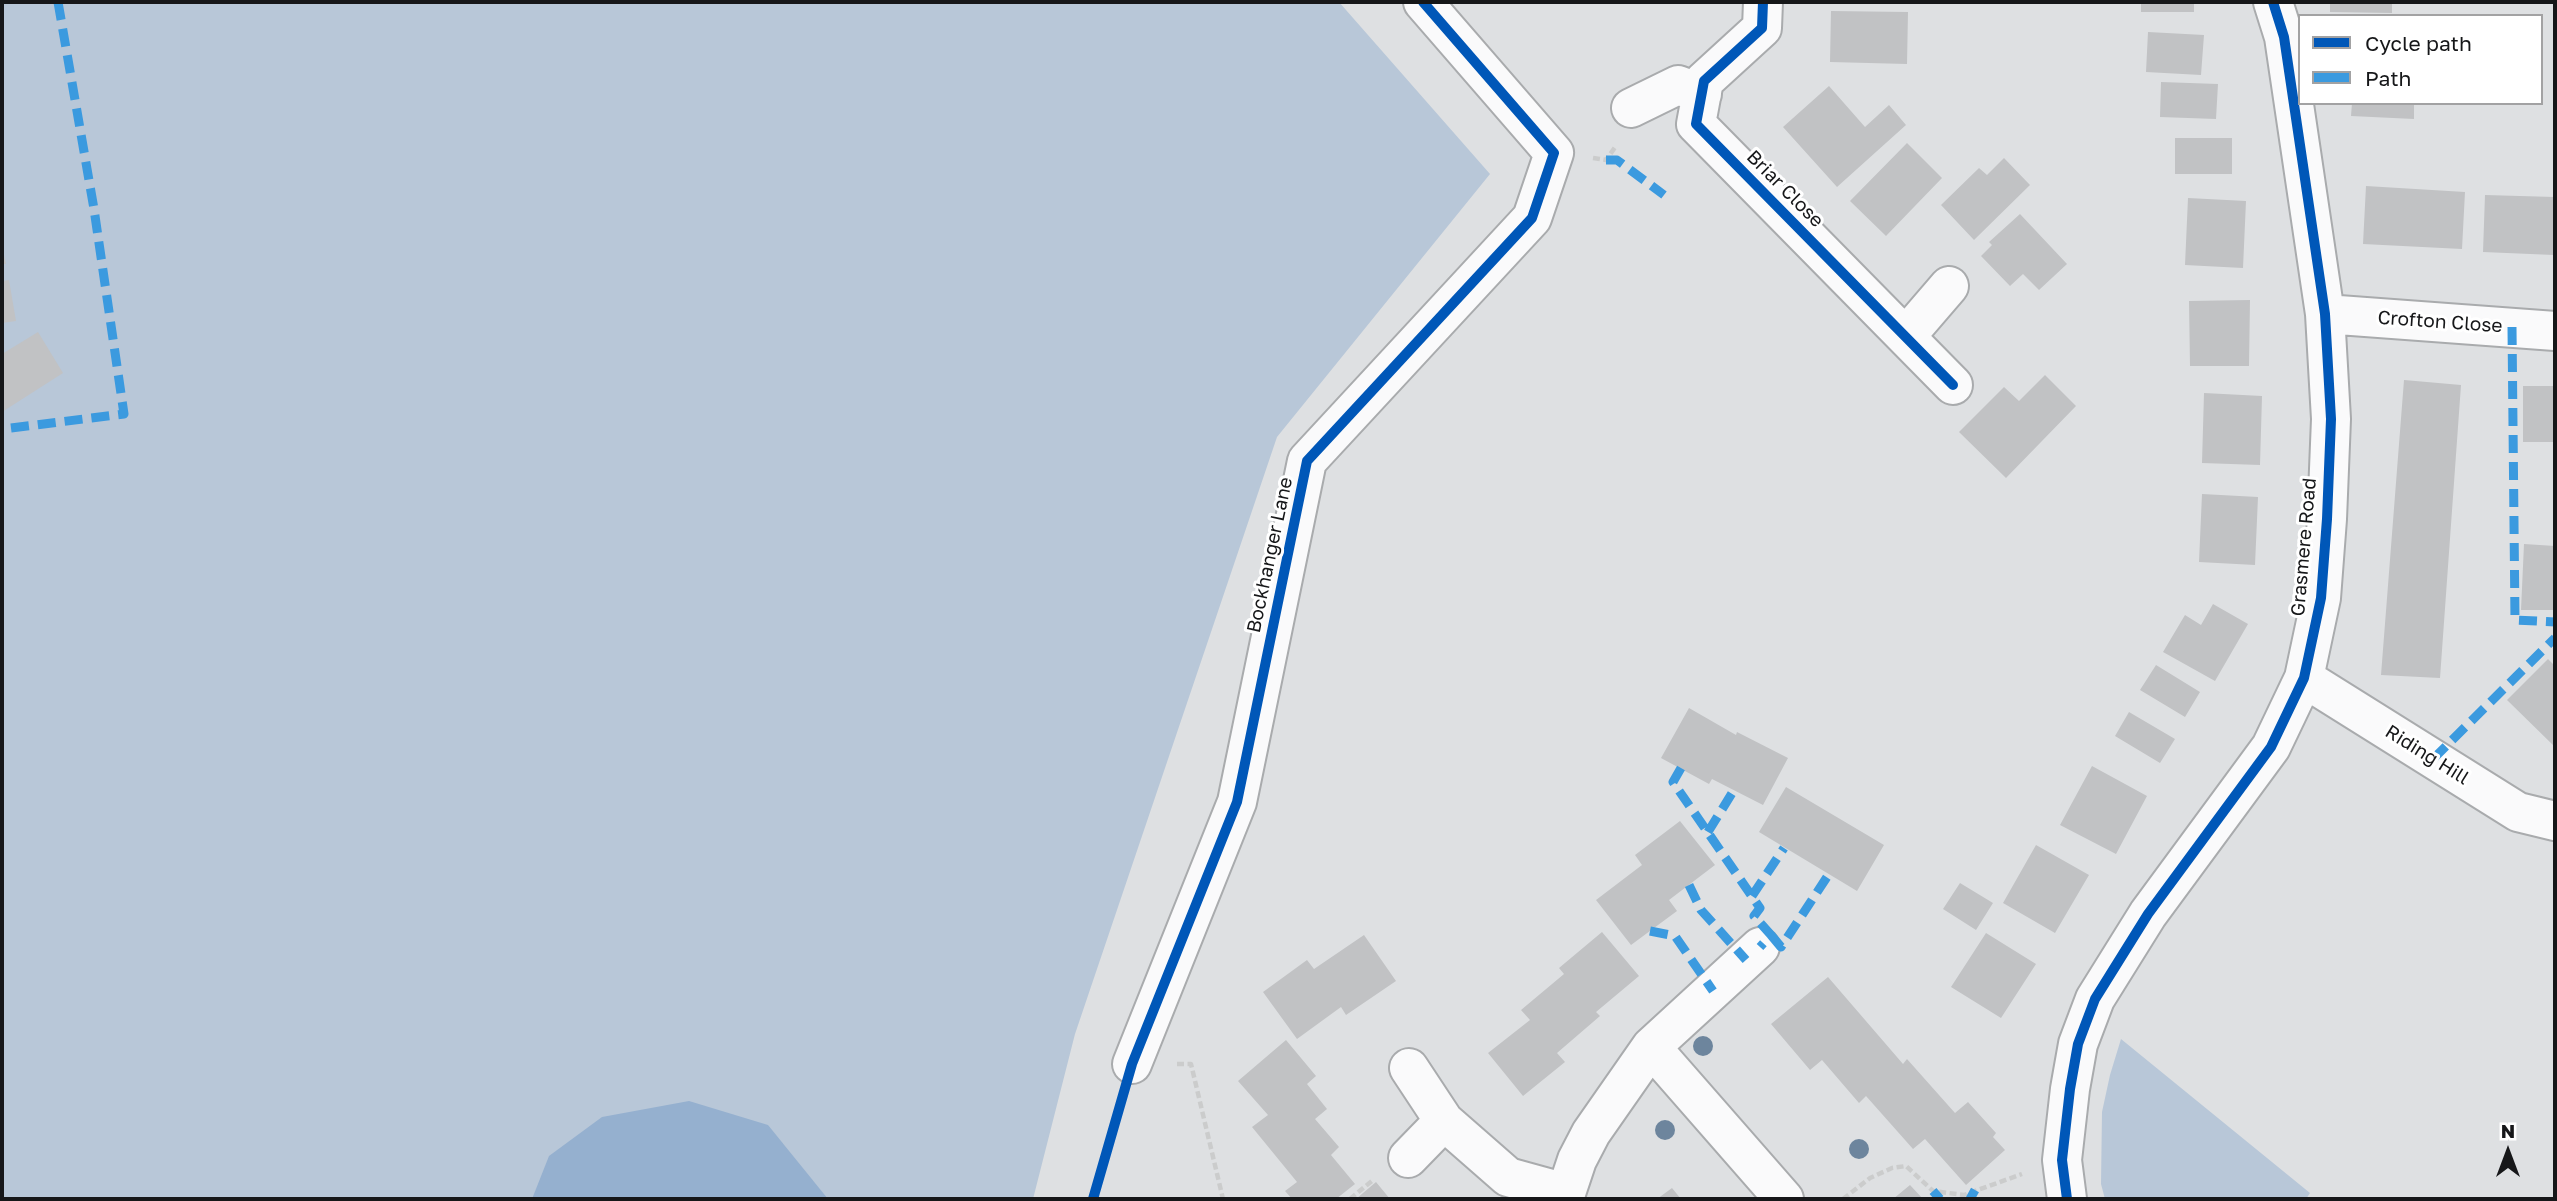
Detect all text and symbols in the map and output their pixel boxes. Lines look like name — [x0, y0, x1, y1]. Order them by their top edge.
legend — [2298, 14, 2543, 105]
text: Cycle path — [2365, 30, 2472, 56]
text: Path — [2365, 65, 2412, 91]
street label: Briar Close — [1742, 146, 1828, 232]
street label: Crofton Close — [2377, 306, 2503, 338]
street label: Bockhanger Lane — [1242, 475, 1298, 635]
street label: Grasmere Road — [2287, 477, 2321, 617]
street label: Riding Hill — [2381, 720, 2473, 790]
north arrow — [2473, 1117, 2543, 1187]
text: N — [2501, 1119, 2515, 1142]

